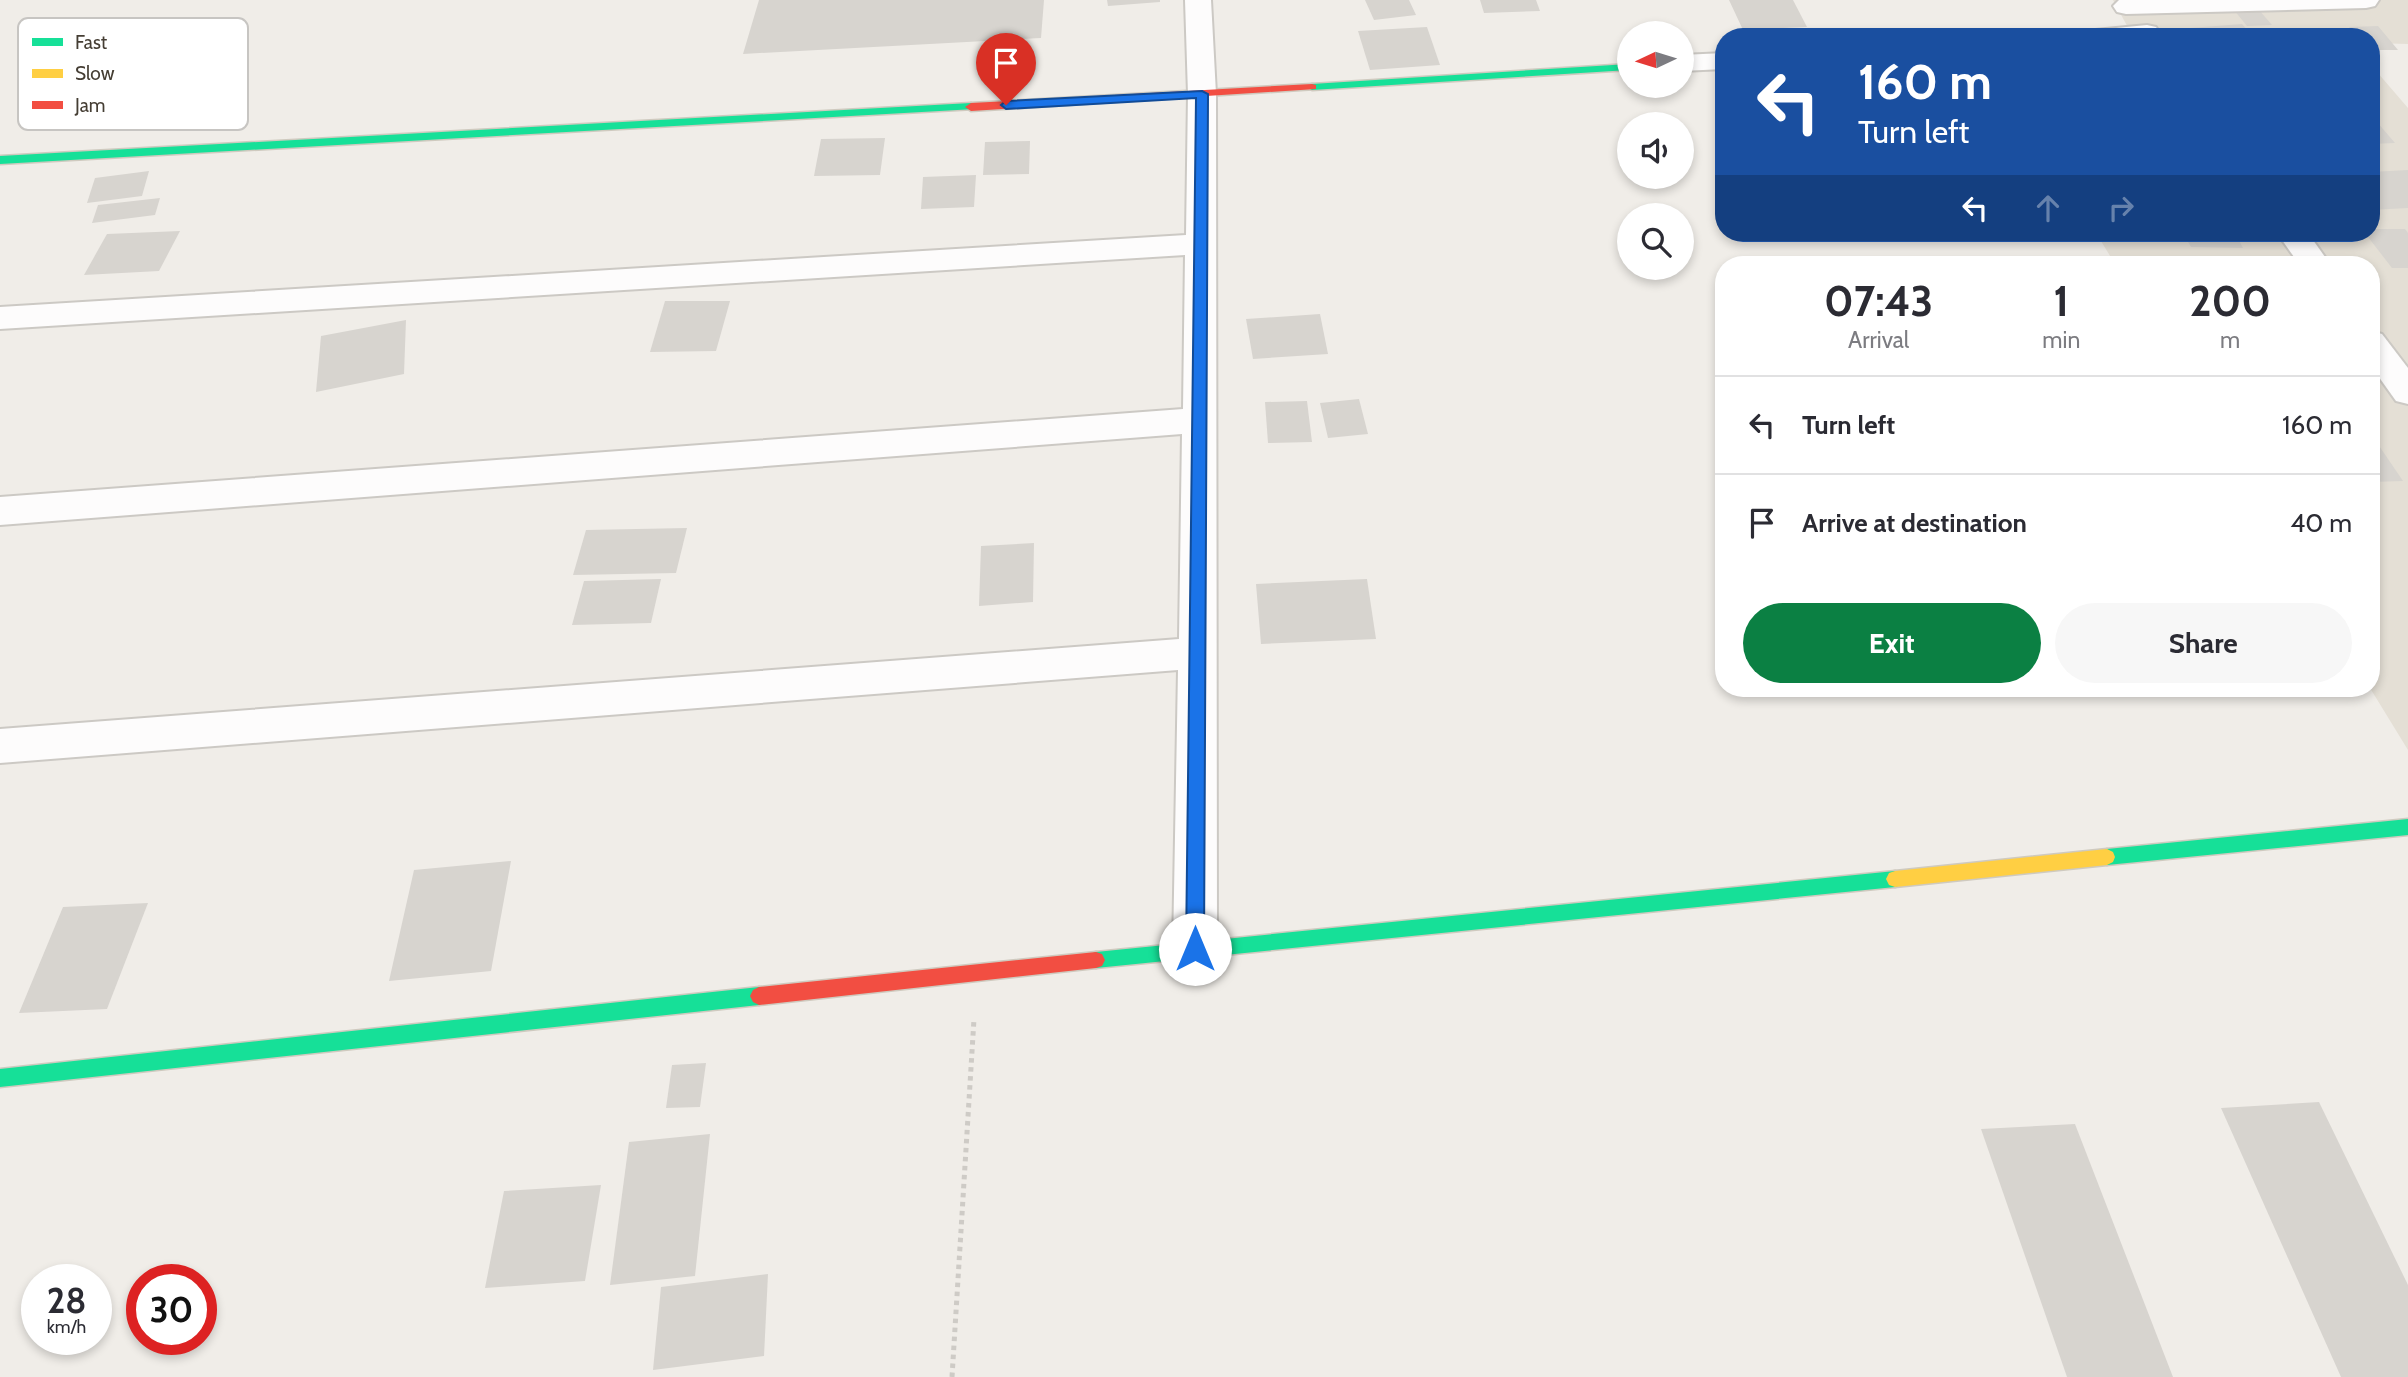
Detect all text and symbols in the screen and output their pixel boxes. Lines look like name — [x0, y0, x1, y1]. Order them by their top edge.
legend — [18, 18, 248, 130]
north arrow — [1617, 21, 1694, 98]
map controls — [1617, 21, 1694, 280]
text: Fast — [75, 31, 108, 54]
pin — [976, 33, 1036, 105]
icon: arrive — [987, 44, 1025, 82]
text: 160 m — [1858, 52, 1992, 111]
icon: left — [1743, 56, 1834, 147]
text: Slow — [75, 62, 115, 85]
text: Jam — [74, 94, 105, 117]
button: sound — [1617, 112, 1694, 189]
text: Turn left — [1858, 112, 1969, 151]
icon: left — [1956, 189, 1994, 227]
icon: ahead — [2029, 189, 2067, 227]
icon: right — [2102, 189, 2140, 227]
button: search — [1617, 203, 1694, 280]
text: 07:43 — [1824, 275, 1933, 327]
text: 1 — [2054, 275, 2069, 327]
text: 200 — [2189, 275, 2271, 327]
text: Arrival — [1848, 326, 1909, 354]
text: min — [2042, 326, 2080, 354]
text: m — [2220, 326, 2240, 354]
icon: left — [1743, 406, 1781, 444]
text: Turn left — [1802, 409, 1895, 441]
text: 160 m — [2282, 409, 2352, 441]
icon: arrive — [1743, 504, 1781, 542]
text: Arrive at destination — [1802, 507, 2027, 539]
text: 40 m — [2290, 507, 2352, 539]
button: Exit — [1743, 603, 2041, 683]
button: Share — [2055, 603, 2352, 683]
position arrow — [1158, 912, 1232, 986]
speed limit sign: 30 — [126, 1264, 217, 1355]
text: 28 — [47, 1279, 86, 1322]
text: km/h — [47, 1316, 86, 1338]

